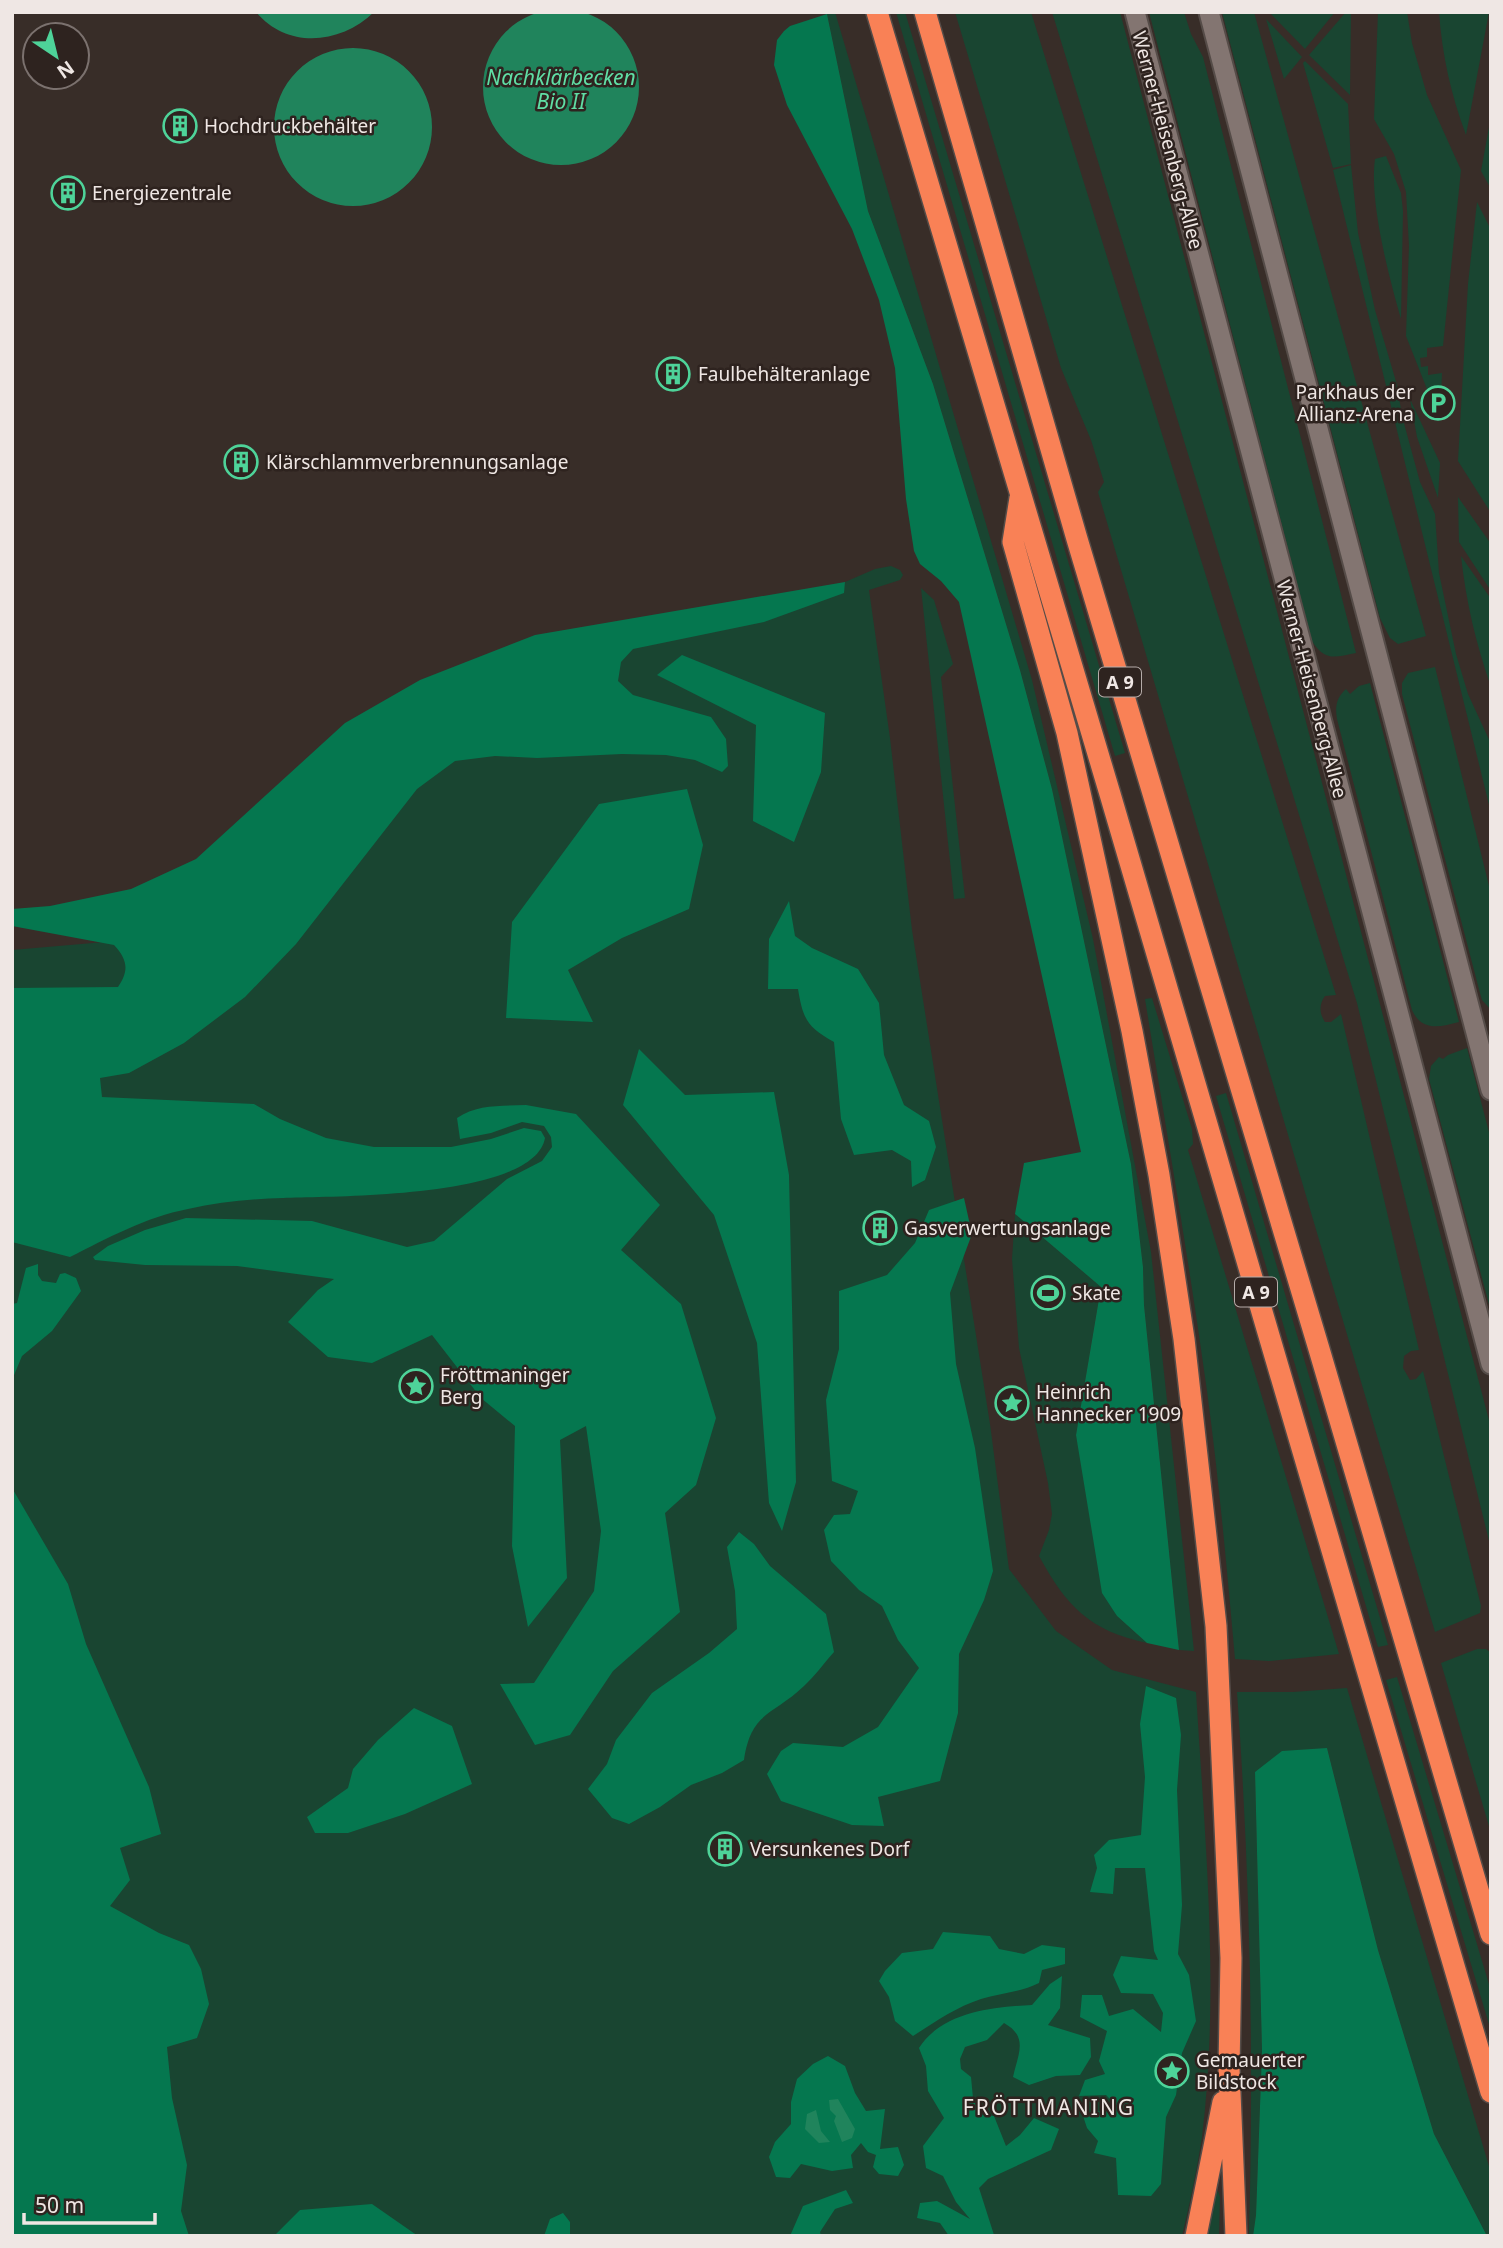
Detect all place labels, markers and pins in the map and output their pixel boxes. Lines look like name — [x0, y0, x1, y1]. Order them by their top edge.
building icon: Hochdruckbehälter — [161, 107, 199, 145]
place label: Hochdruckbehälter — [204, 113, 376, 139]
building icon: Energiezentrale — [49, 174, 87, 212]
place label: Energiezentrale — [92, 180, 232, 206]
building icon: Faulbehälteranlage — [654, 355, 692, 393]
place label: Faulbehälteranlage — [698, 361, 870, 387]
place label: Parkhaus der Allianz-Arena — [1295, 379, 1414, 427]
parking icon: Parkhaus der Allianz-Arena — [1419, 384, 1457, 422]
building icon: Klärschlammverbrennungsanlage — [222, 443, 260, 481]
place label: Klärschlammverbrennungsanlage — [266, 449, 568, 475]
building icon: Gasverwertungsanlage — [861, 1209, 899, 1247]
place label: Gasverwertungsanlage — [904, 1215, 1111, 1241]
sports icon: Skate — [1029, 1274, 1067, 1312]
place label: Skate — [1072, 1280, 1121, 1306]
place label: Fröttmaninger Berg — [440, 1362, 570, 1410]
place icon: Fröttmaninger Berg — [397, 1367, 435, 1405]
place label: Heinrich Hannecker 1909 — [1036, 1379, 1181, 1427]
place icon: Heinrich Hannecker 1909 — [993, 1384, 1031, 1422]
building icon: Versunkenes Dorf — [706, 1830, 744, 1868]
place label: Versunkenes Dorf — [750, 1836, 911, 1862]
place label: Gemauerter Bildstock — [1196, 2047, 1305, 2095]
place icon: Gemauerter Bildstock — [1153, 2052, 1191, 2090]

